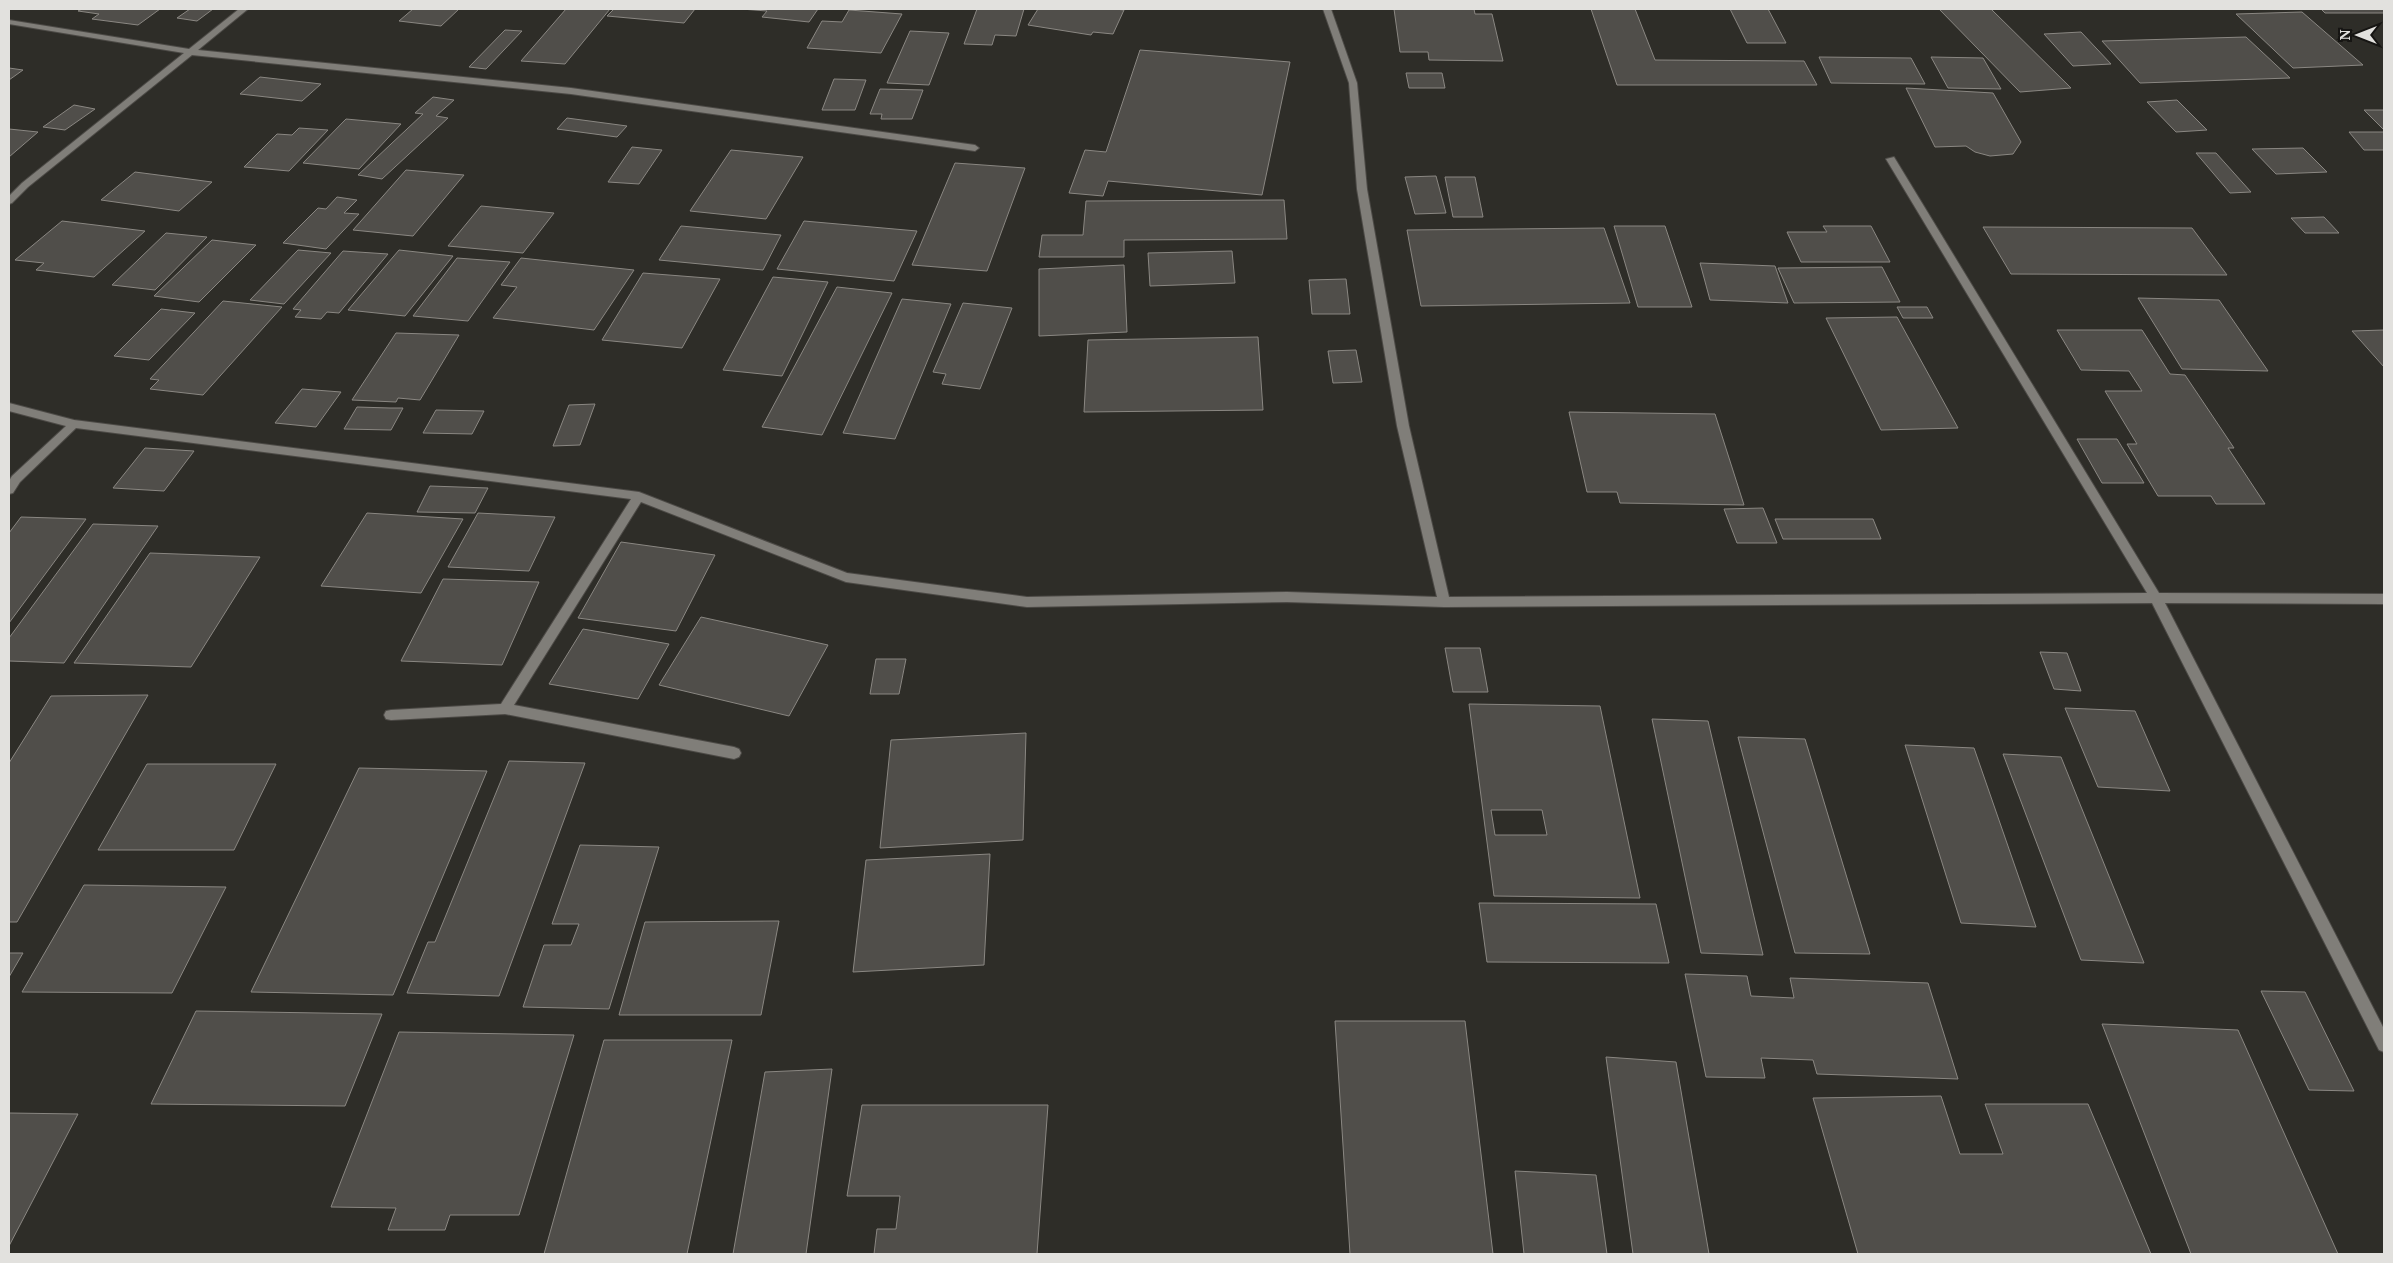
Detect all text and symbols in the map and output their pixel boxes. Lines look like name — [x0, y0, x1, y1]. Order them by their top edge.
north arrow — [2333, 10, 2383, 60]
text: N — [2335, 29, 2354, 41]

